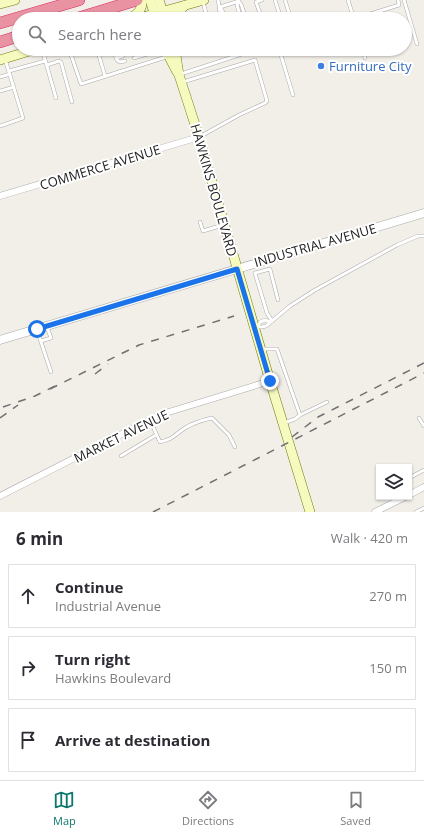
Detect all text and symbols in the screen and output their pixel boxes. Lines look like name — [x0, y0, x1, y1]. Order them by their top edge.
search box — [12, 12, 412, 56]
icon: search — [26, 23, 48, 45]
text: Search here — [58, 24, 142, 44]
place label: Furniture City — [329, 57, 412, 75]
marker: Furniture City — [316, 61, 326, 71]
street label: HAWKINS BOULEVARD — [186, 122, 242, 258]
street label: COMMERCE AVENUE — [37, 140, 163, 194]
street label: INDUSTRIAL AVENUE — [252, 219, 378, 271]
route start — [28, 320, 46, 338]
route end — [261, 372, 279, 390]
street label: MARKET AVENUE — [71, 405, 171, 467]
map controls — [376, 464, 412, 500]
button: layers — [376, 464, 412, 500]
text: 6 min — [16, 527, 63, 550]
text: Walk · 420 m — [331, 529, 408, 547]
text: Continue — [55, 577, 123, 597]
icon: ahead — [17, 585, 39, 607]
text: 270 m — [369, 587, 407, 605]
text: Industrial Avenue — [55, 597, 161, 615]
text: Turn right — [55, 649, 130, 669]
icon: right — [17, 657, 39, 679]
text: 150 m — [369, 659, 407, 677]
text: Hawkins Boulevard — [55, 669, 171, 687]
icon: arrive — [17, 729, 39, 751]
text: Arrive at destination — [55, 730, 210, 750]
tab: Map — [53, 789, 76, 828]
tab: Directions — [182, 789, 234, 828]
tab: Saved — [340, 789, 371, 828]

